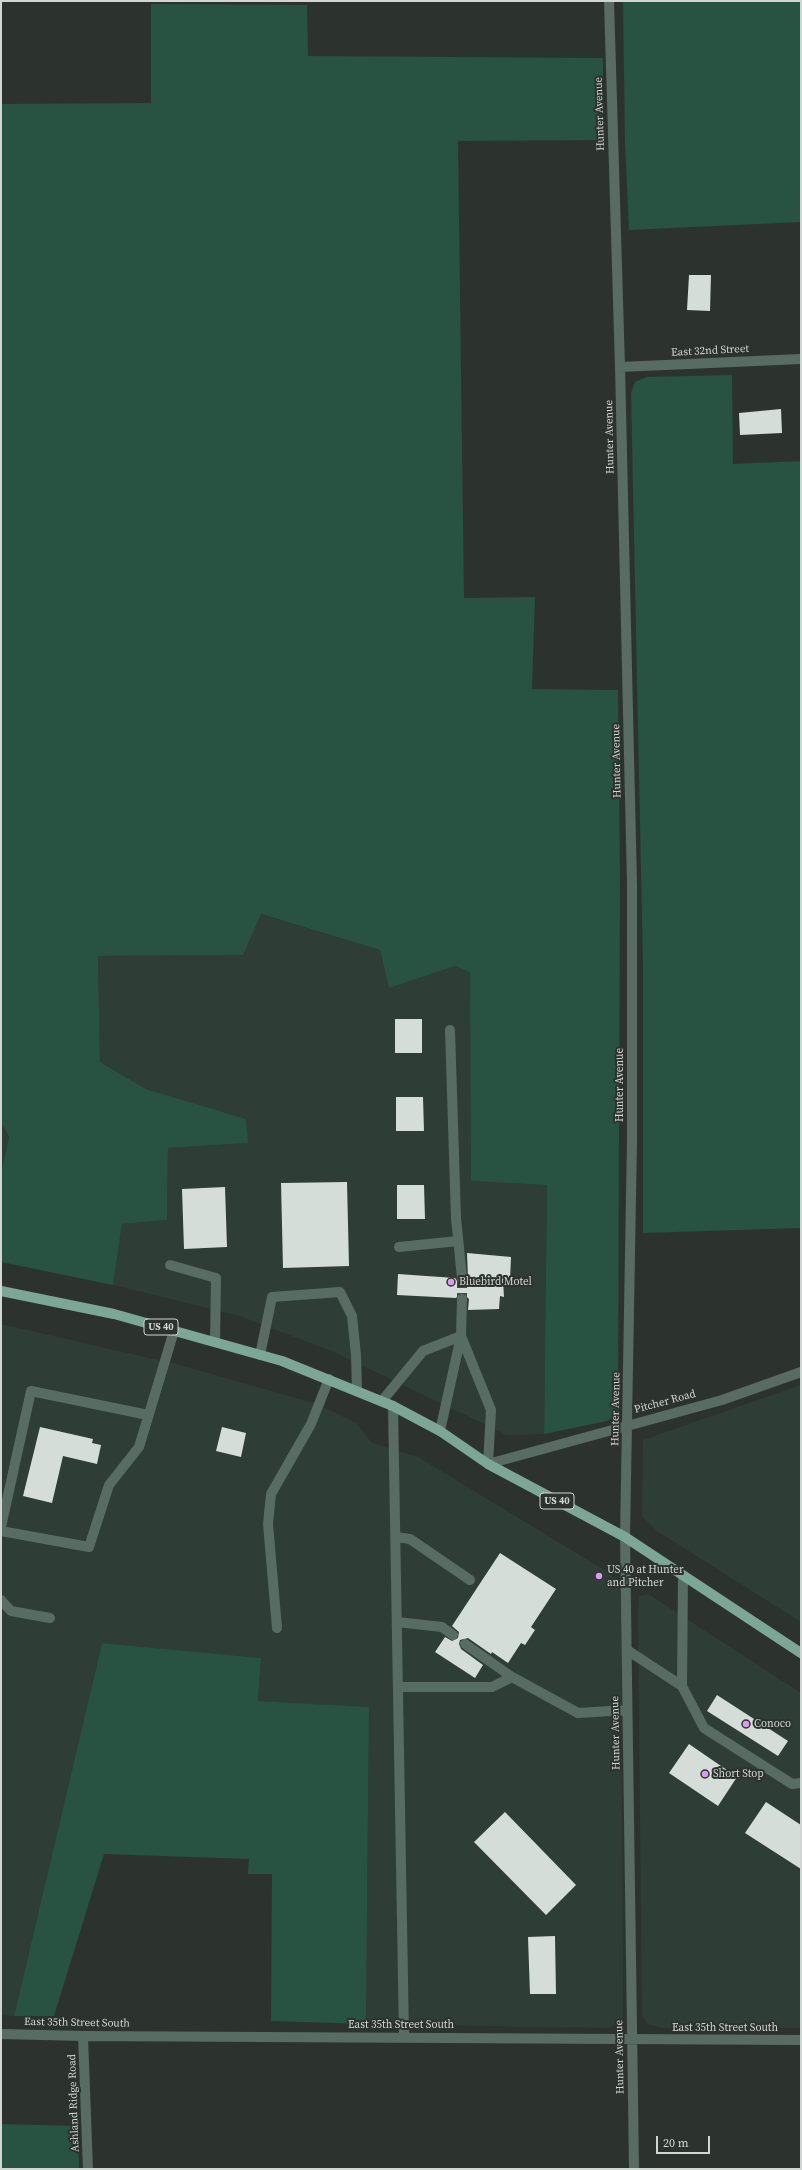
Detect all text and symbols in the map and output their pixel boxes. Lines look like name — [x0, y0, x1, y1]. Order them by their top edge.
street label: Hunter Avenue — [592, 77, 608, 151]
street label: East 32nd Street — [671, 342, 749, 360]
street label: Hunter Avenue — [603, 400, 617, 474]
street label: Hunter Avenue — [610, 724, 624, 798]
street label: Hunter Avenue — [613, 1048, 627, 1122]
place label: Bluebird Motel — [459, 1275, 532, 1289]
marker: Bluebird Motel — [446, 1277, 456, 1287]
road number: US 40 — [144, 1319, 178, 1335]
street label: Hunter Avenue — [609, 1372, 623, 1446]
street label: Pitcher Road — [633, 1387, 697, 1417]
road number: US 40 — [540, 1493, 574, 1509]
place label: US 40 at Hunter and Pitcher — [607, 1563, 684, 1589]
marker: US 40 at Hunter and Pitcher — [594, 1571, 604, 1581]
street label: Hunter Avenue — [609, 1696, 623, 1770]
place label: Conoco — [754, 1717, 791, 1731]
marker: Conoco — [741, 1719, 751, 1729]
place label: Short Stop — [713, 1767, 764, 1781]
marker: Short Stop — [700, 1769, 710, 1779]
street label: East 35th Street South — [24, 2015, 130, 2031]
street label: East 35th Street South — [348, 2018, 454, 2032]
street label: Hunter Avenue — [613, 2020, 627, 2094]
street label: East 35th Street South — [672, 2021, 778, 2035]
street label: Ashland Ridge Road — [66, 2054, 82, 2152]
scale bar — [658, 2128, 712, 2154]
text: 20 m — [663, 2135, 689, 2151]

